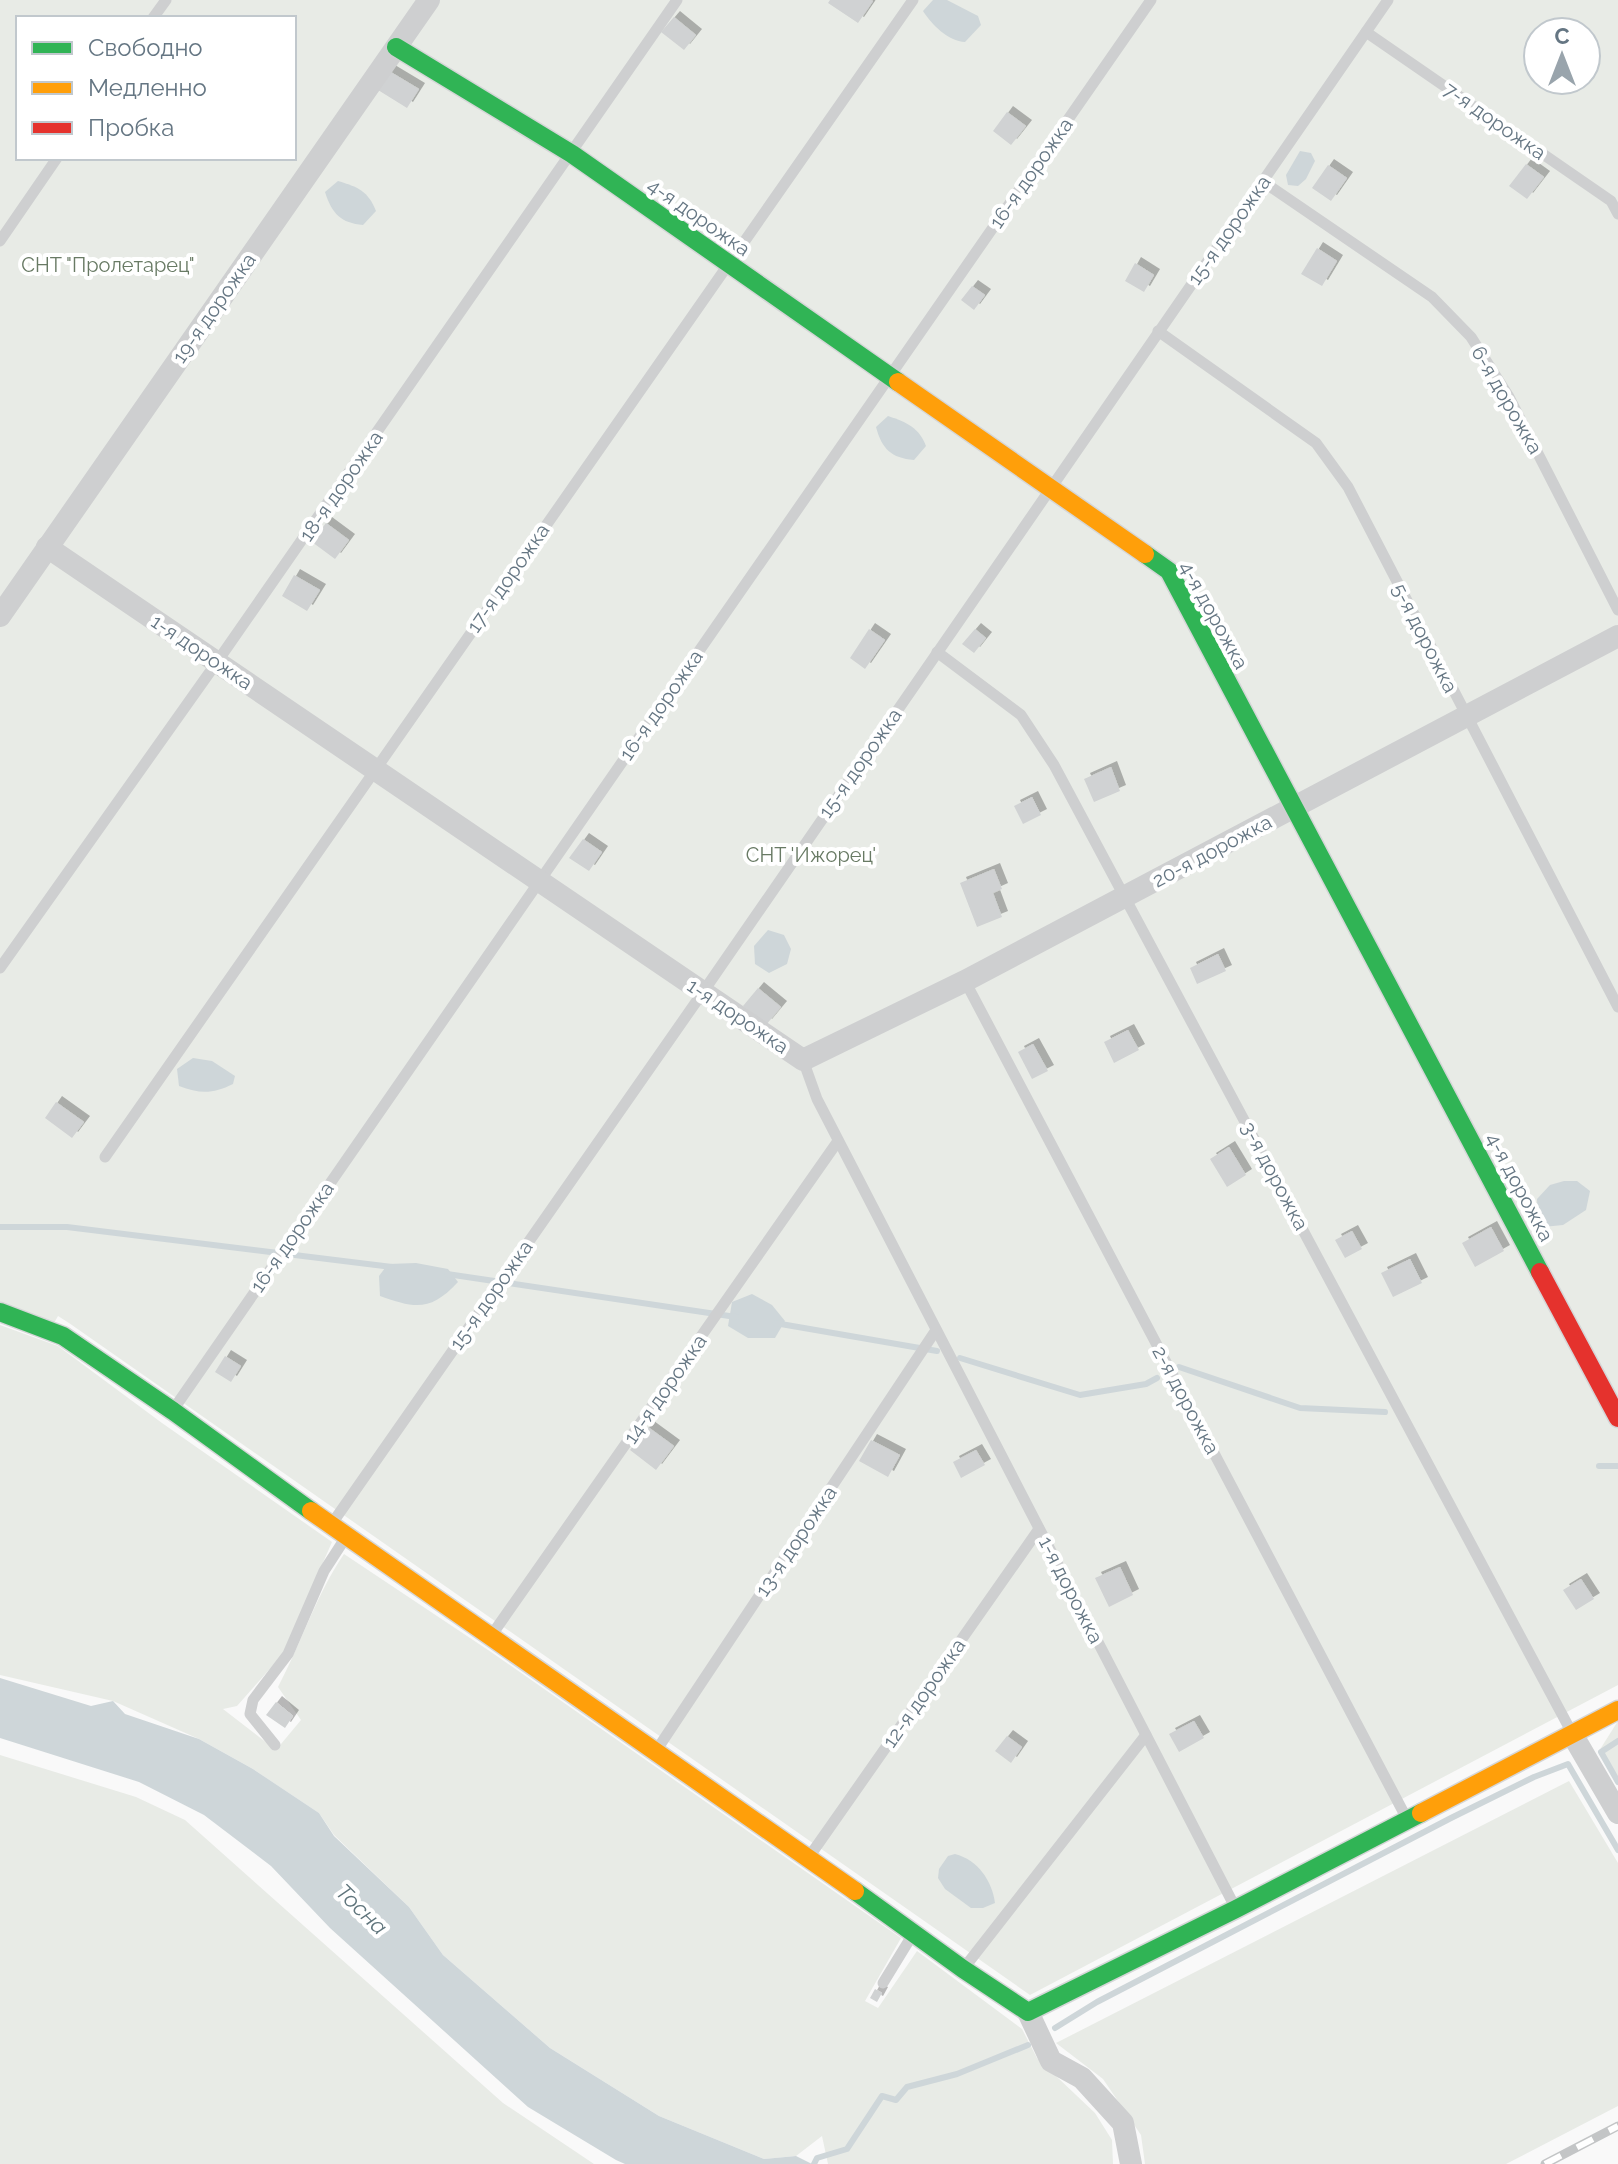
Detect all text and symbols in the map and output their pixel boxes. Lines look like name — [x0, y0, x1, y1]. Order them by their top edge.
legend — [16, 16, 296, 160]
north arrow — [1522, 16, 1602, 96]
text: С — [1554, 23, 1570, 49]
text: Свободно — [88, 33, 203, 62]
text: Медленно — [88, 73, 207, 102]
street label: 7-я дорожка — [1439, 77, 1551, 165]
text: Пробка — [88, 113, 174, 142]
street label: 16-я дорожка — [984, 113, 1078, 233]
street label: 15-я дорожка — [1182, 171, 1276, 289]
street label: 4-я дорожка — [643, 173, 755, 261]
street label: 19-я дорожка — [167, 248, 261, 368]
park label: СНТ "Пролетарец" — [21, 253, 195, 277]
street label: 6-я дорожка — [1466, 342, 1548, 458]
street label: 18-я дорожка — [294, 426, 388, 546]
street label: 17-я дорожка — [462, 519, 554, 637]
street label: 4-я дорожка — [1175, 557, 1253, 673]
street label: 5-я дорожка — [1387, 579, 1463, 697]
street label: 1-я дорожка — [147, 609, 257, 695]
street label: 16-я дорожка — [614, 645, 708, 765]
street label: 15-я дорожка — [813, 704, 907, 822]
street label: 20-я дорожка — [1148, 810, 1276, 892]
park label: СНТ 'Ижорец' — [746, 843, 876, 867]
street label: 1-я дорожка — [683, 973, 793, 1059]
street label: 3-я дорожка — [1236, 1118, 1314, 1234]
street label: 4-я дорожка — [1481, 1129, 1559, 1245]
street label: 16-я дорожка — [245, 1177, 339, 1297]
street label: 15-я дорожка — [444, 1236, 538, 1354]
street label: 14-я дорожка — [618, 1330, 712, 1448]
street label: 2-я дорожка — [1147, 1342, 1225, 1458]
street label: 13-я дорожка — [750, 1481, 842, 1601]
street label: 1-я дорожка — [1034, 1532, 1108, 1648]
street label: 12-я дорожка — [878, 1634, 970, 1752]
water label: Тосна — [331, 1878, 393, 1940]

